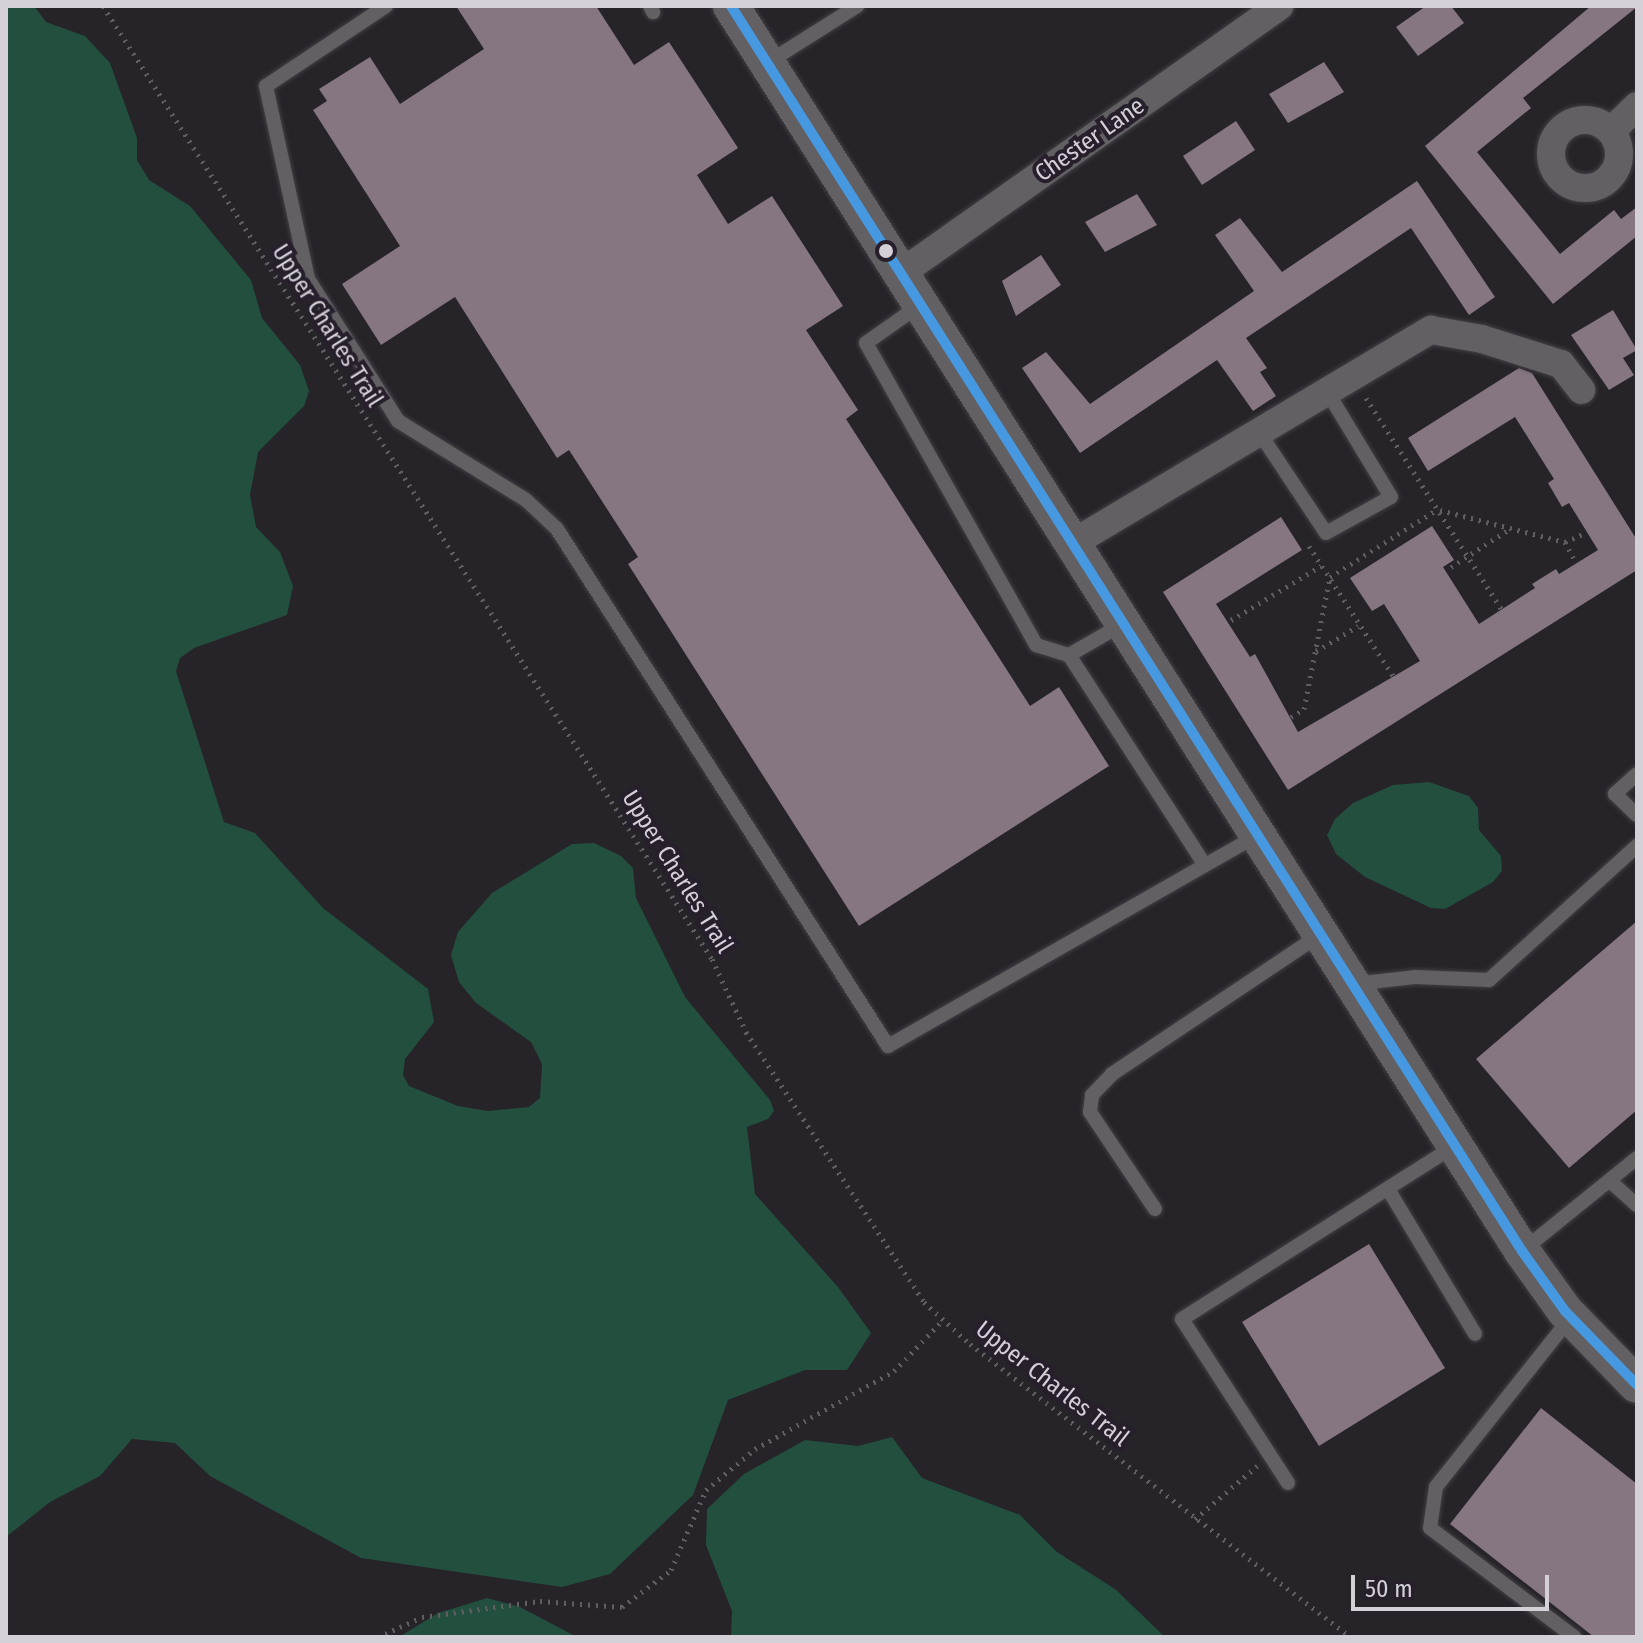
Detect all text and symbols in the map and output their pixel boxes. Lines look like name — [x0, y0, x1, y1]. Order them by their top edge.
street label: Chester Lane — [1030, 92, 1150, 188]
street label: Upper Charles Trail — [265, 239, 389, 413]
unlabelled marker — [878, 243, 894, 259]
street label: Upper Charles Trail — [615, 785, 739, 959]
street label: Upper Charles Trail — [970, 1315, 1134, 1453]
scale bar — [1355, 1559, 1553, 1609]
text: 50 m — [1365, 1575, 1413, 1603]

